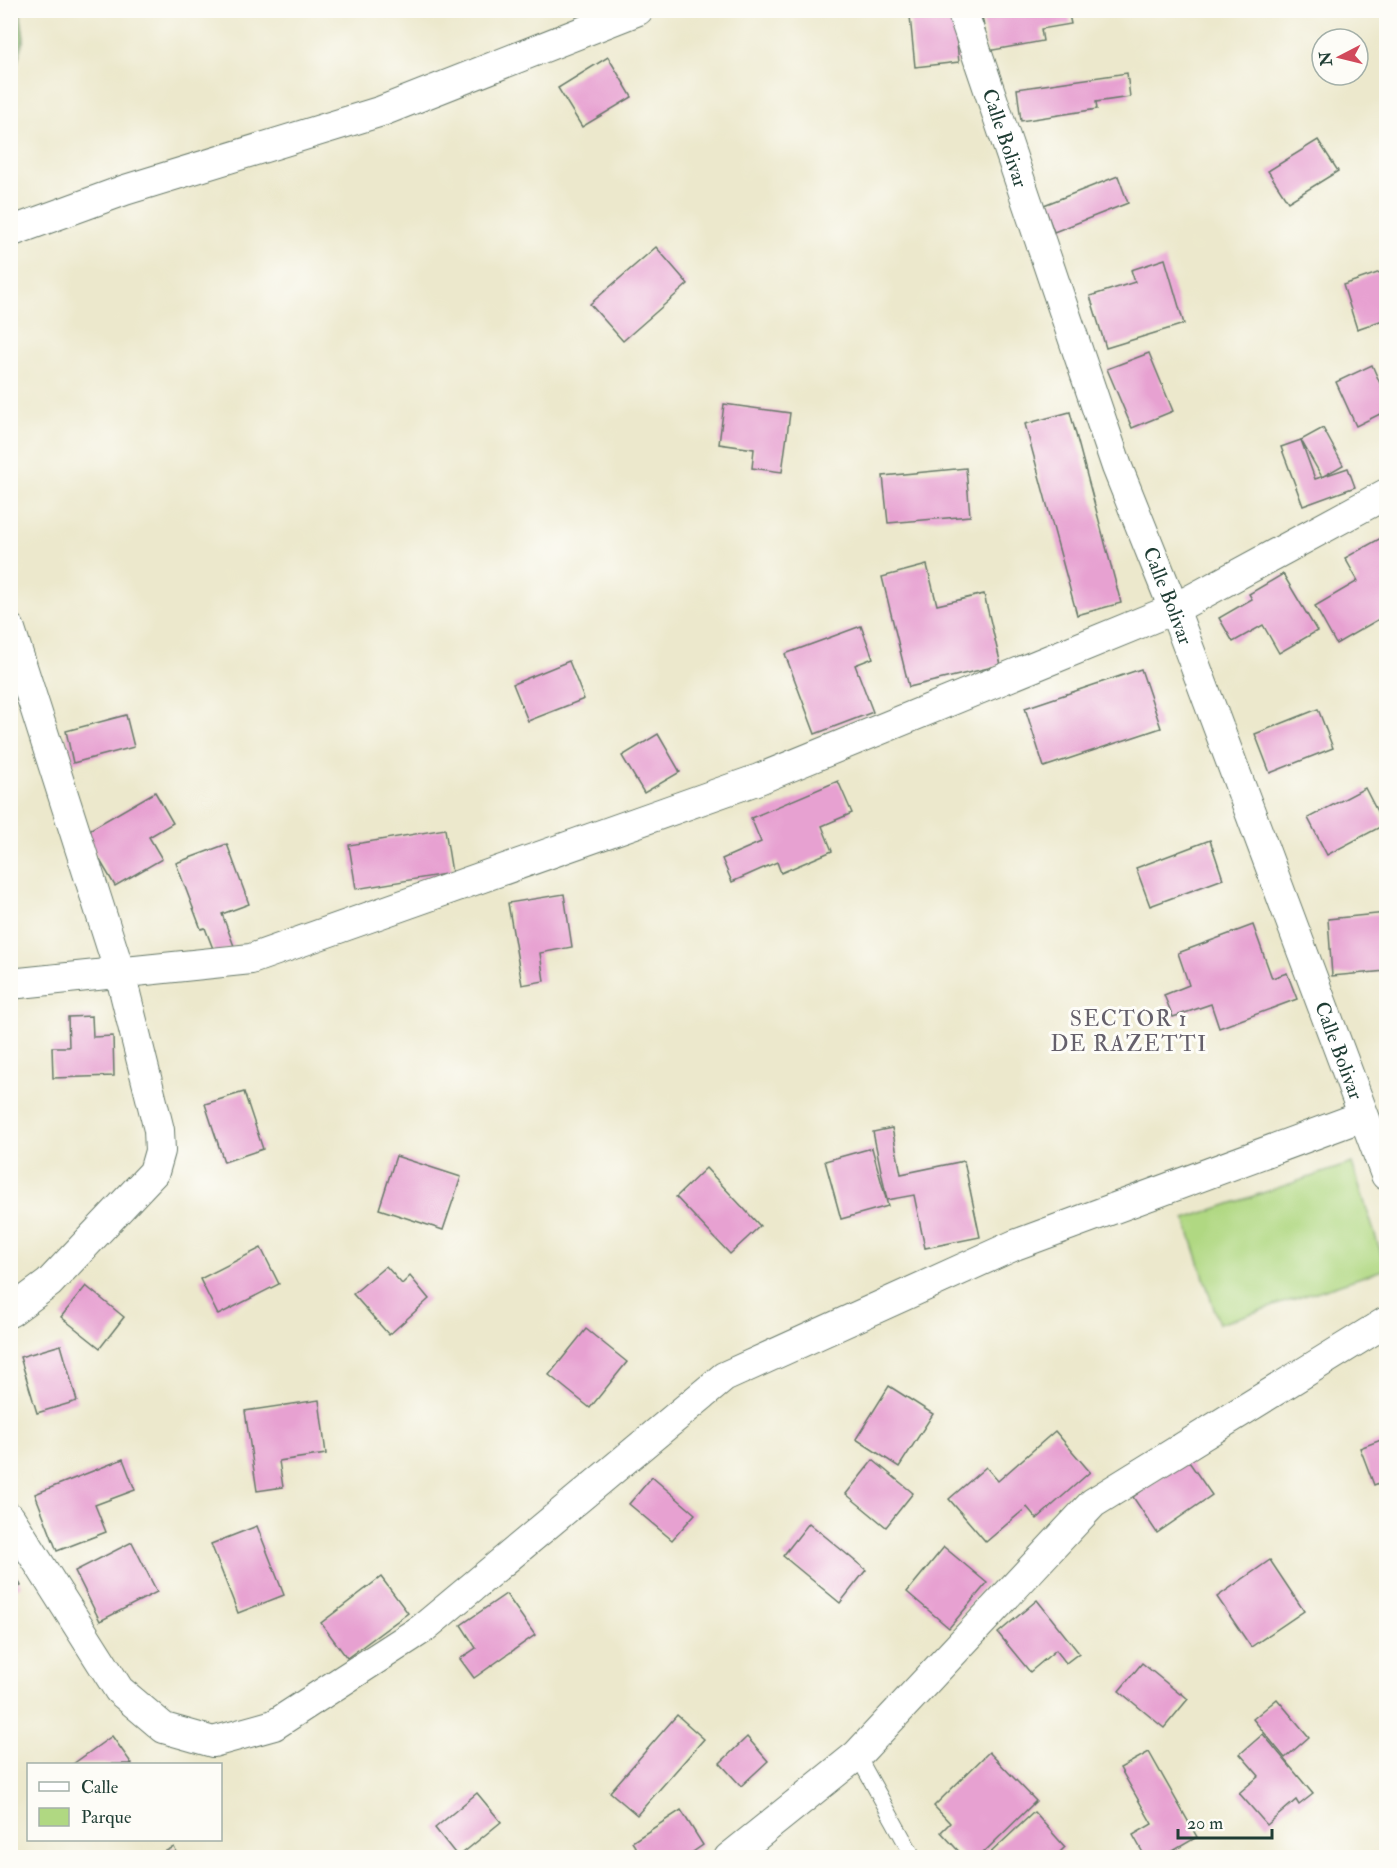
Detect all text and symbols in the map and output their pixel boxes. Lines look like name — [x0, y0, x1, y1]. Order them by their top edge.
north arrow — [1310, 27, 1370, 87]
text: N — [1315, 50, 1337, 68]
street label: Calle Bolivar — [977, 85, 1033, 191]
street label: Calle Bolivar — [1137, 543, 1198, 649]
street label: Calle Bolivar — [1309, 998, 1369, 1104]
district label: SECTOR 1 DE RAZETTI — [1050, 1005, 1208, 1058]
legend — [27, 1763, 222, 1841]
text: Calle — [81, 1776, 119, 1799]
scale bar — [1178, 1802, 1272, 1840]
text: Parque — [81, 1806, 132, 1829]
text: 20 m — [1187, 1812, 1223, 1835]

